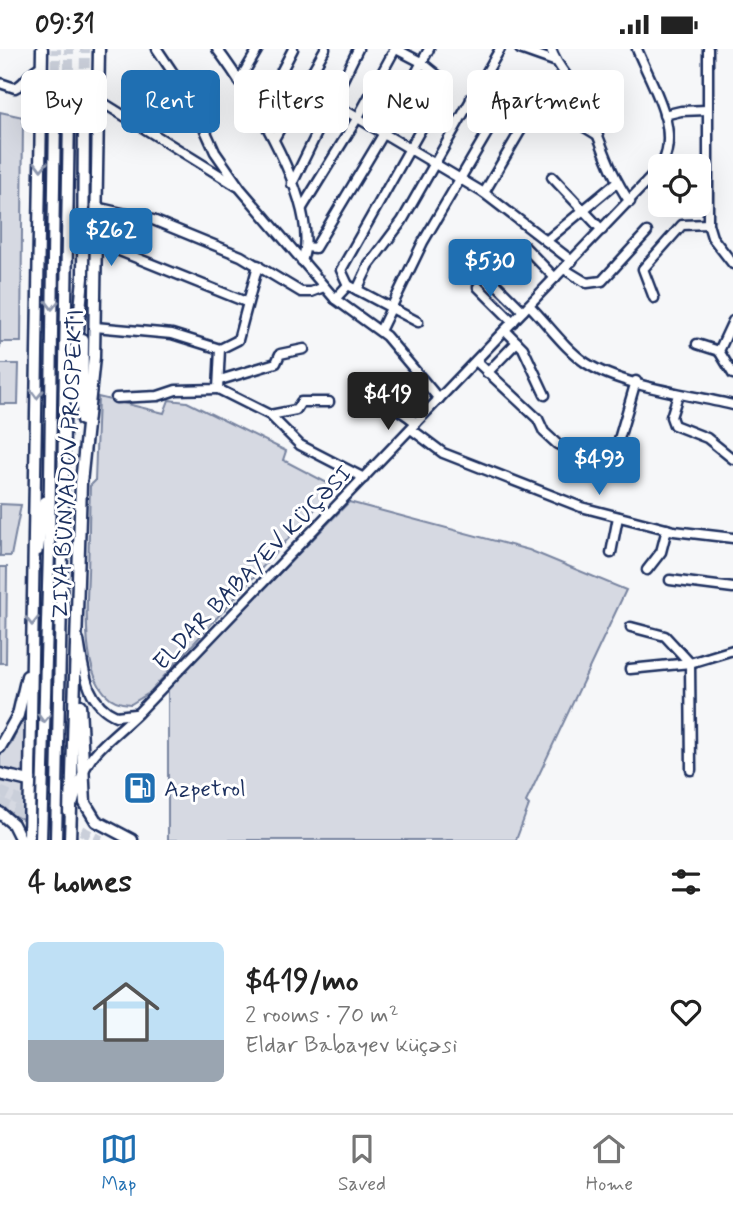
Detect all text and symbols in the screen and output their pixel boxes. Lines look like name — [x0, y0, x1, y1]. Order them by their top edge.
text: 09:31 — [35, 8, 95, 42]
chip: Buy — [21, 70, 107, 133]
chip: Rent — [121, 70, 220, 133]
chip: Filters — [234, 70, 349, 133]
chip: New — [363, 70, 453, 133]
chip: Apartment — [467, 70, 624, 133]
map controls — [648, 154, 711, 217]
button: locate — [648, 154, 711, 217]
one-way arrow — [34, 161, 49, 172]
pin: $262 — [70, 209, 152, 268]
text: $262 — [85, 216, 137, 246]
pin: $530 — [449, 239, 531, 299]
text: $530 — [465, 247, 515, 277]
one-way arrow — [45, 299, 60, 310]
street label: ZIYA BÜNYADOV PROSPEKTI — [46, 309, 92, 620]
pin: $419 — [347, 373, 429, 432]
text: $419 — [364, 380, 412, 410]
one-way arrow — [29, 388, 44, 399]
pin: $493 — [558, 437, 640, 497]
text: $493 — [574, 445, 624, 475]
street label: ELDAR BABAYEV KÜÇƏSI — [147, 459, 359, 677]
one-way arrow — [24, 616, 40, 627]
one-way arrow — [36, 713, 52, 723]
fuel station icon: Azpetrol — [121, 769, 159, 807]
place label: Azpetrol — [164, 775, 246, 805]
text: 4 homes — [28, 863, 132, 902]
icon: filters — [667, 863, 705, 901]
text: $419/mo — [245, 962, 359, 1001]
icon: home — [84, 970, 168, 1054]
icon: heart — [667, 993, 705, 1031]
text: 2 rooms · 70 m² — [245, 1001, 399, 1031]
text: Eldar Babayev küçəsi — [245, 1031, 457, 1061]
tab: Map — [100, 1130, 138, 1197]
tab: Saved — [338, 1130, 386, 1197]
tab: Home — [586, 1130, 633, 1197]

